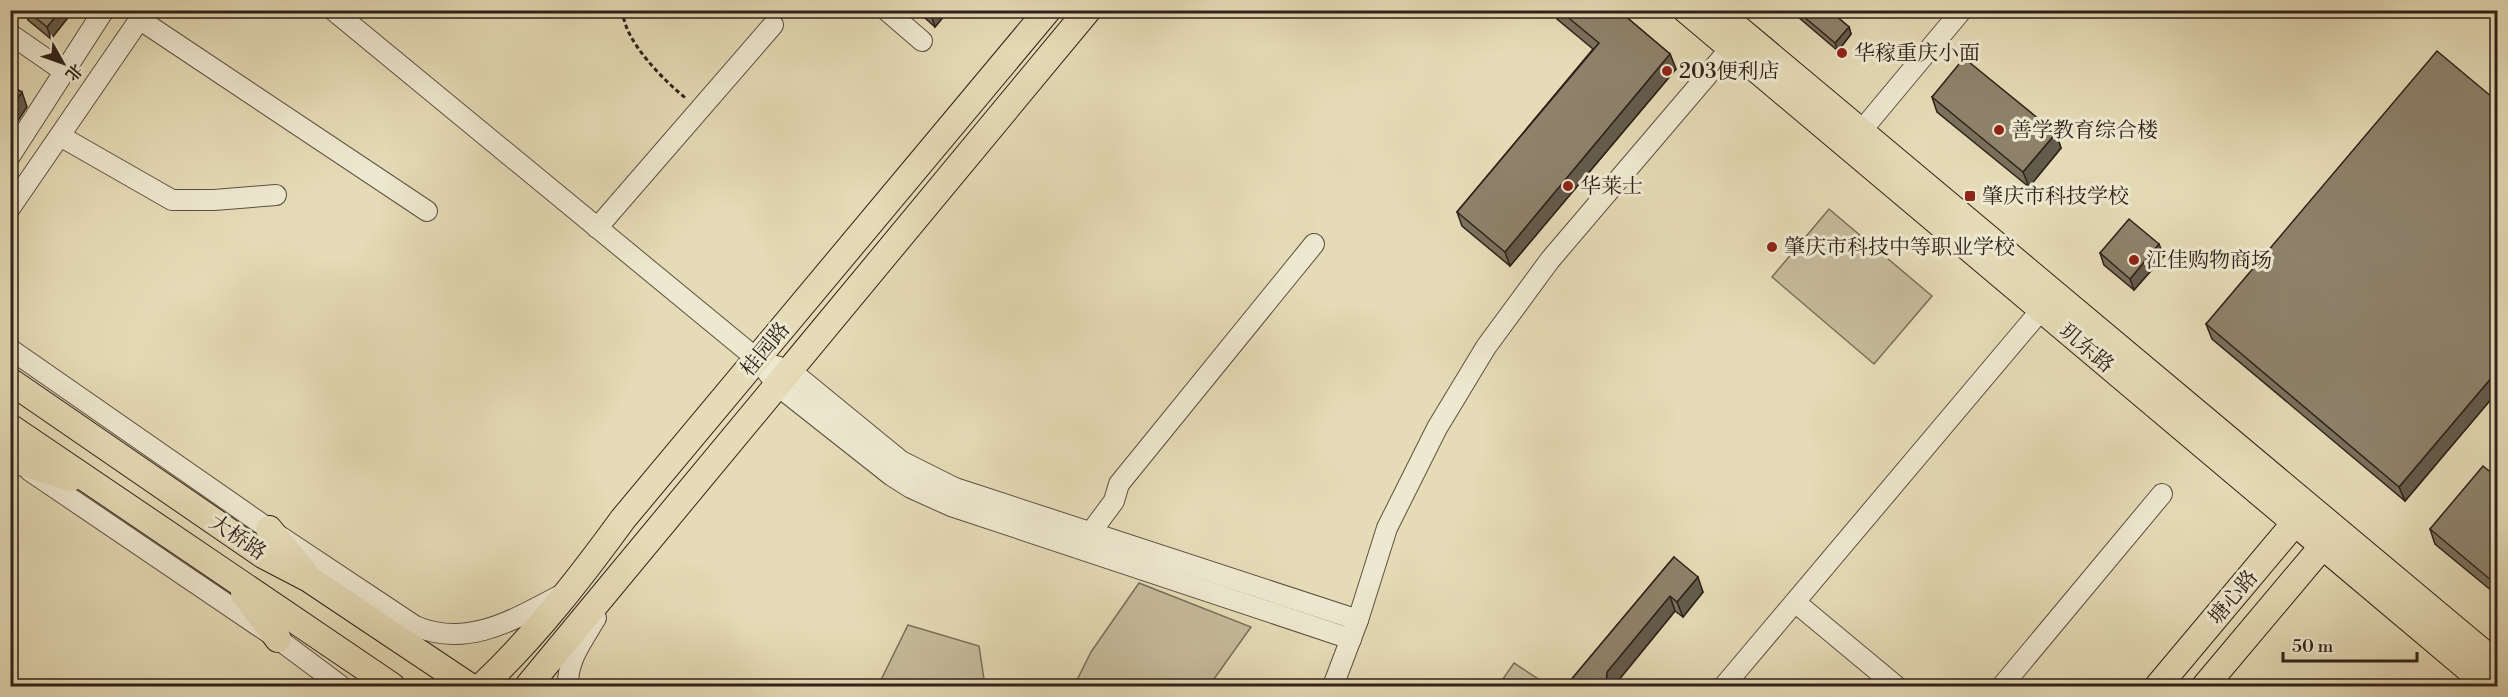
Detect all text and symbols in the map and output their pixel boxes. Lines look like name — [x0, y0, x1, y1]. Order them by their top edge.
north arrow — [33, 33, 93, 93]
place label: 华稼重庆小面 — [1854, 41, 1980, 67]
marker: 华稼重庆小面 — [1835, 46, 1849, 60]
text: 北 — [61, 59, 87, 85]
place label: 203便利店 — [1679, 59, 1780, 85]
marker: 203便利店 — [1660, 64, 1674, 78]
place label: 善学教育综合楼 — [2011, 118, 2158, 144]
marker: 善学教育综合楼 — [1992, 123, 2006, 137]
place label: 华莱士 — [1580, 174, 1643, 200]
marker: 华莱士 — [1561, 179, 1575, 193]
place label: 肇庆市科技学校 — [1982, 184, 2129, 210]
marker: 肇庆市科技学校 — [1963, 189, 1977, 203]
place label: 肇庆市科技中等职业学校 — [1784, 235, 2015, 261]
marker: 肇庆市科技中等职业学校 — [1765, 240, 1779, 254]
place label: 江佳购物商场 — [2146, 248, 2272, 274]
marker: 江佳购物商场 — [2127, 253, 2141, 267]
street label: 桂园路 — [736, 317, 796, 382]
street label: 玑东路 — [2054, 319, 2119, 379]
street label: 大桥路 — [204, 509, 271, 566]
street label: 塘心路 — [2204, 565, 2264, 630]
scale bar — [2283, 625, 2416, 663]
text: 50 m — [2292, 635, 2334, 658]

